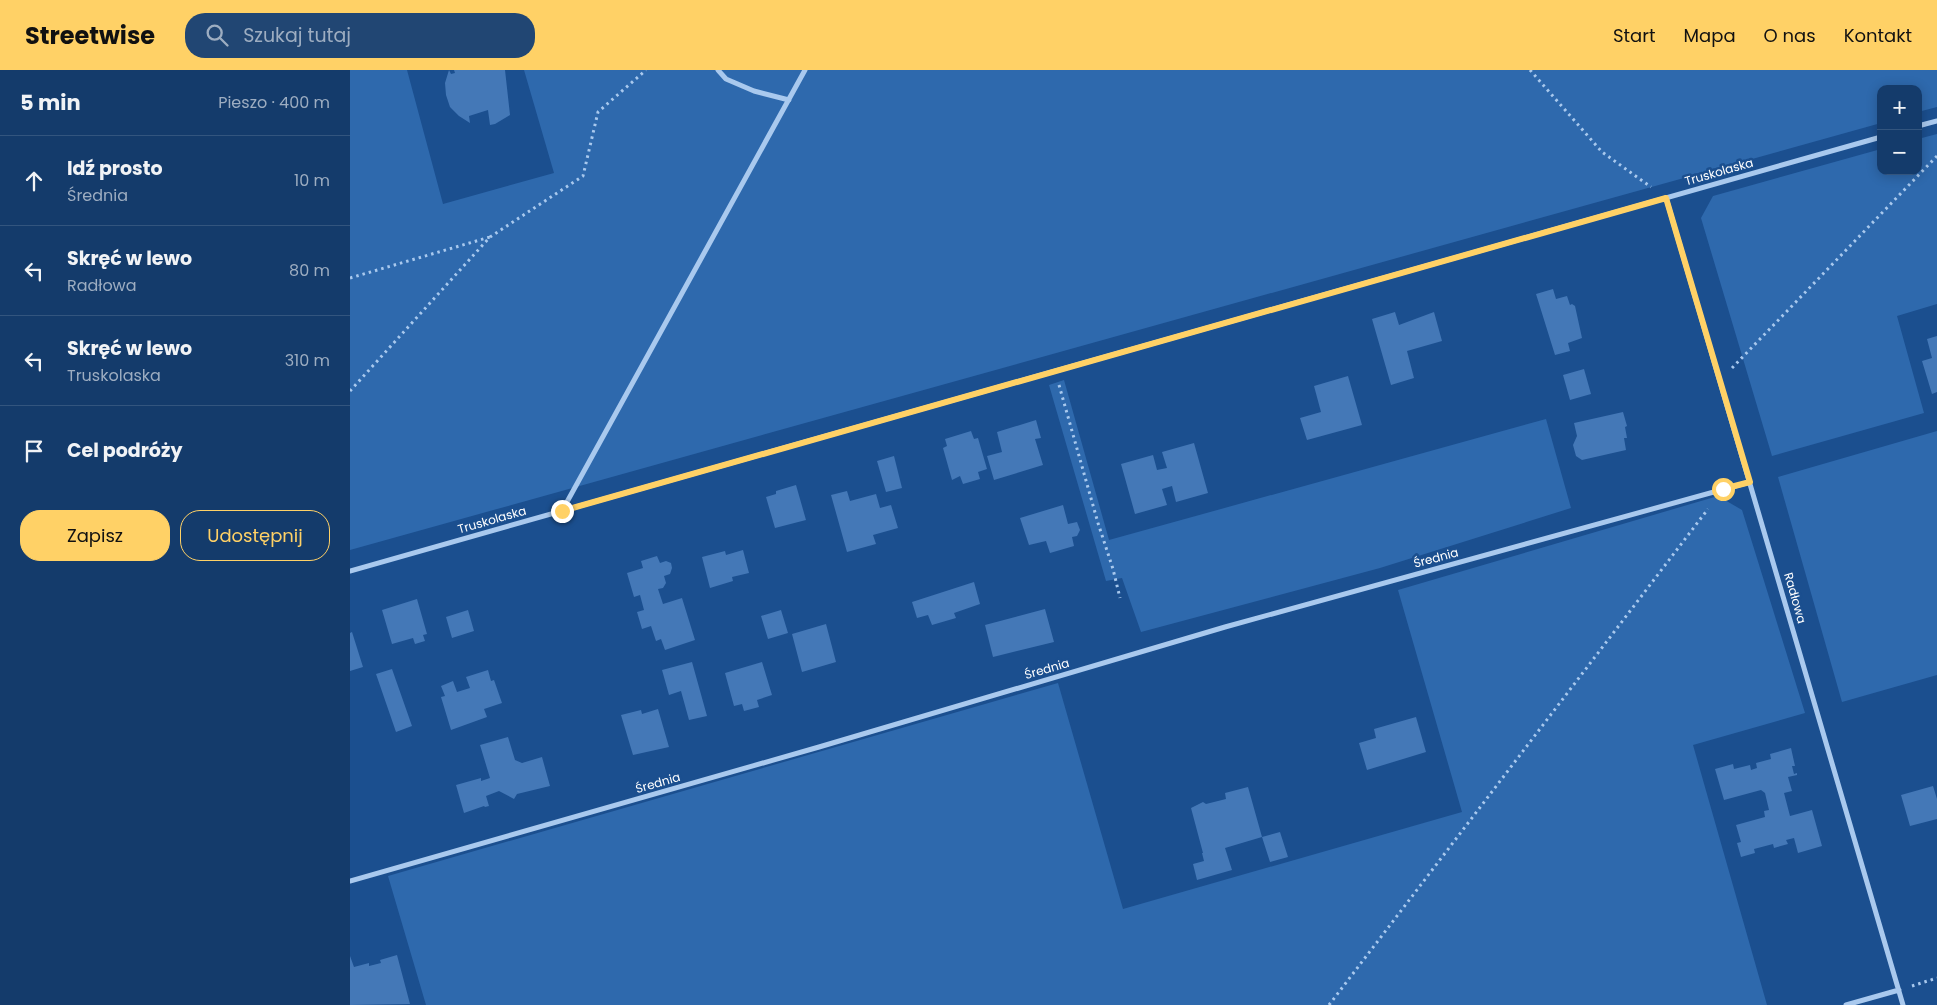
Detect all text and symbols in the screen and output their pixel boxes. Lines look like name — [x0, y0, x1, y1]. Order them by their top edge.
search box — [185, 13, 535, 58]
text: Streetwise — [25, 19, 155, 52]
icon: search — [203, 21, 231, 49]
text: Szukaj tutaj — [243, 22, 351, 49]
text: Start — [1613, 23, 1656, 48]
text: Mapa — [1684, 23, 1736, 48]
text: O nas — [1764, 23, 1816, 48]
text: Kontakt — [1844, 23, 1912, 48]
map controls — [1877, 85, 1922, 175]
button: + — [1877, 85, 1922, 130]
text: 5 min — [20, 88, 81, 117]
text: Pieszo · 400 m — [218, 91, 330, 114]
button: − — [1877, 130, 1922, 175]
street label: Truskolaska — [1683, 154, 1755, 189]
text: Idź prosto — [67, 155, 163, 182]
icon: ahead — [20, 167, 48, 195]
text: 10 m — [294, 169, 330, 192]
text: Średnia — [67, 184, 128, 207]
text: Skręć w lewo — [67, 245, 192, 272]
icon: left — [20, 257, 48, 285]
text: 80 m — [289, 259, 330, 282]
text: Radłowa — [67, 274, 137, 297]
text: Skręć w lewo — [67, 335, 192, 362]
icon: left — [20, 347, 48, 375]
text: 310 m — [285, 349, 330, 372]
text: Truskolaska — [67, 364, 161, 387]
icon: arrive — [20, 437, 48, 465]
text: Cel podróży — [67, 437, 182, 464]
route start — [1712, 478, 1735, 501]
route end — [551, 500, 574, 523]
street label: Truskolaska — [456, 502, 528, 537]
button: Zapisz — [20, 510, 170, 561]
button: Udostępnij — [180, 510, 330, 561]
street label: Średnia — [1412, 543, 1460, 572]
street label: Radłowa — [1780, 570, 1811, 625]
street label: Średnia — [1022, 654, 1071, 683]
street label: Średnia — [633, 768, 682, 797]

